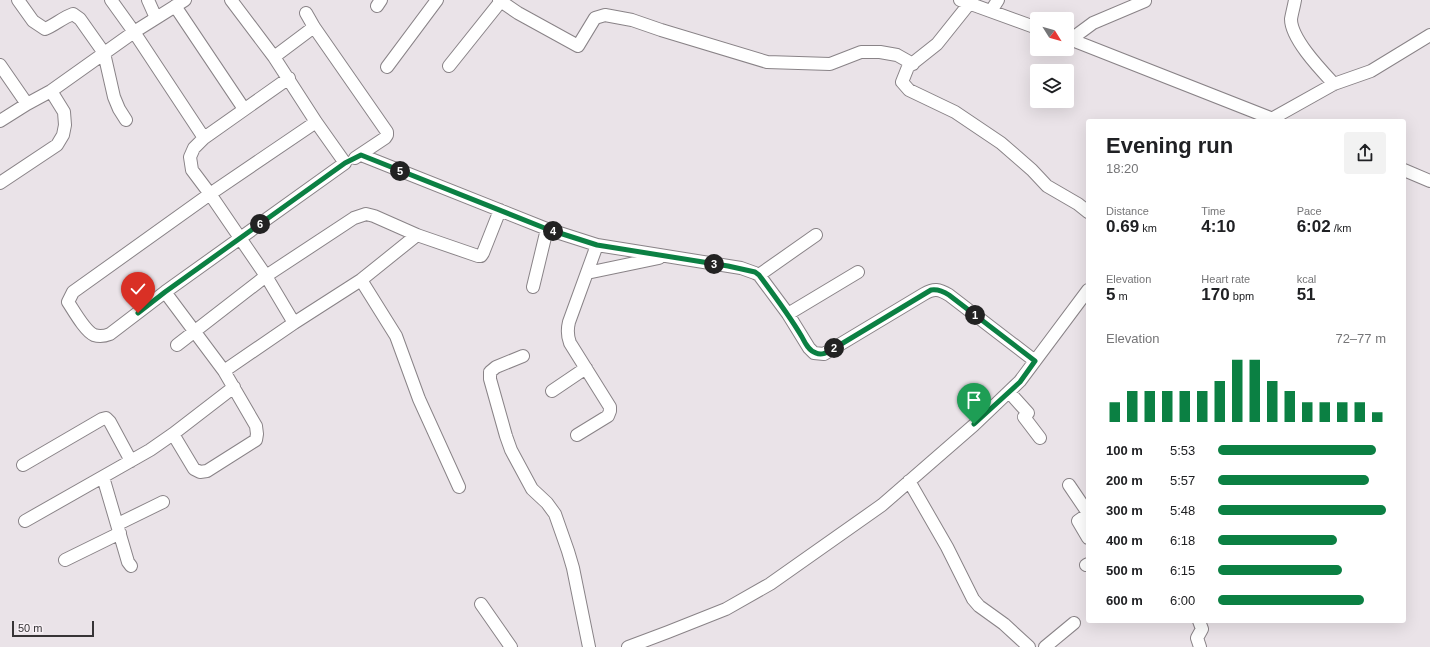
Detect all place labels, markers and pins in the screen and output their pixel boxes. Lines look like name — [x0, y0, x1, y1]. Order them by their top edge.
pin: 5 — [390, 161, 410, 181]
pin: 6 — [250, 214, 270, 234]
pin: 4 — [543, 221, 563, 241]
pin: 3 — [704, 254, 724, 274]
pin — [121, 272, 155, 313]
pin: 1 — [965, 305, 985, 325]
pin: 2 — [824, 338, 844, 358]
pin — [957, 383, 991, 424]

